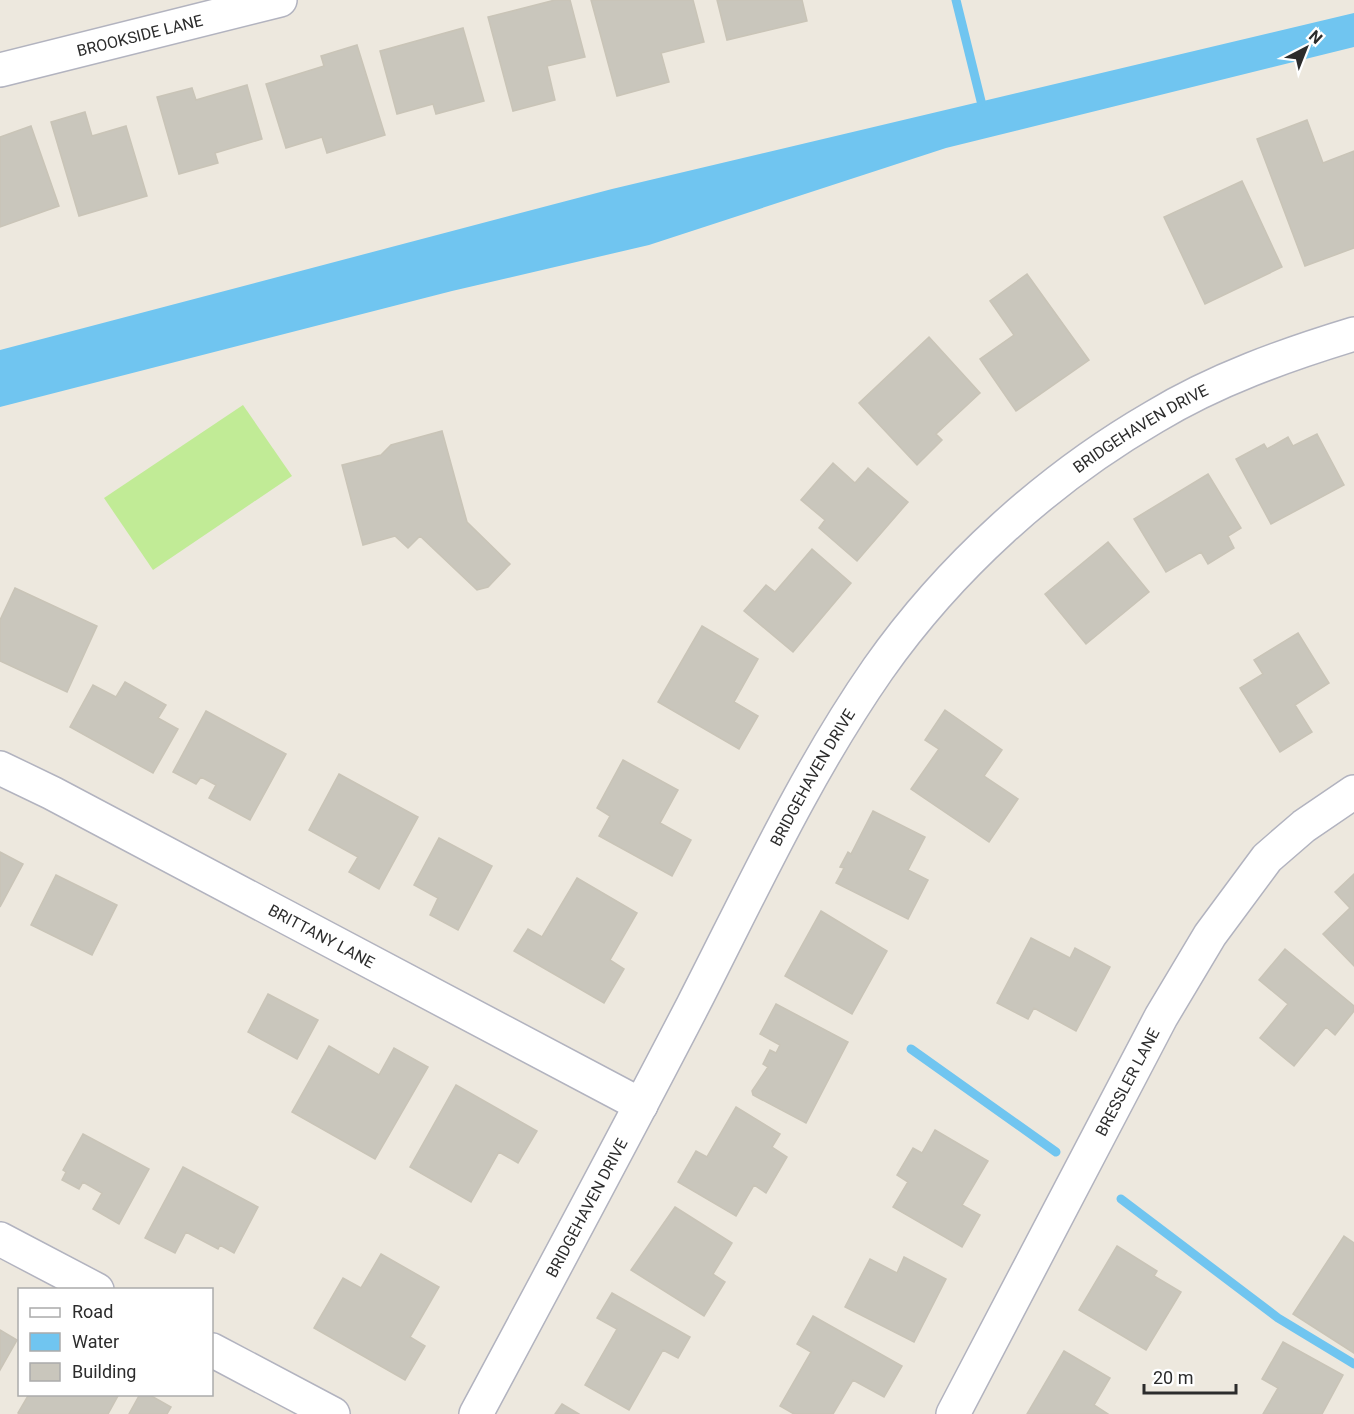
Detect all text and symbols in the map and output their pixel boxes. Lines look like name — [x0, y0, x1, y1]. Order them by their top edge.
street label: BROOKSIDE LANE — [75, 10, 205, 60]
north arrow — [1276, 18, 1336, 78]
text: N — [1305, 26, 1326, 48]
street label: BRIDGEHAVEN DRIVE — [1069, 380, 1211, 477]
street label: BRIDGEHAVEN DRIVE — [766, 705, 859, 849]
street label: BRITTANY LANE — [265, 900, 378, 972]
street label: BRESSLER LANE — [1091, 1025, 1163, 1139]
street label: BRIDGEHAVEN DRIVE — [542, 1135, 631, 1280]
legend — [18, 1288, 213, 1396]
text: Road — [72, 1301, 113, 1322]
text: Water — [72, 1331, 119, 1352]
scale bar — [1144, 1357, 1236, 1395]
text: Building — [72, 1361, 136, 1382]
text: 20 m — [1153, 1367, 1193, 1388]

